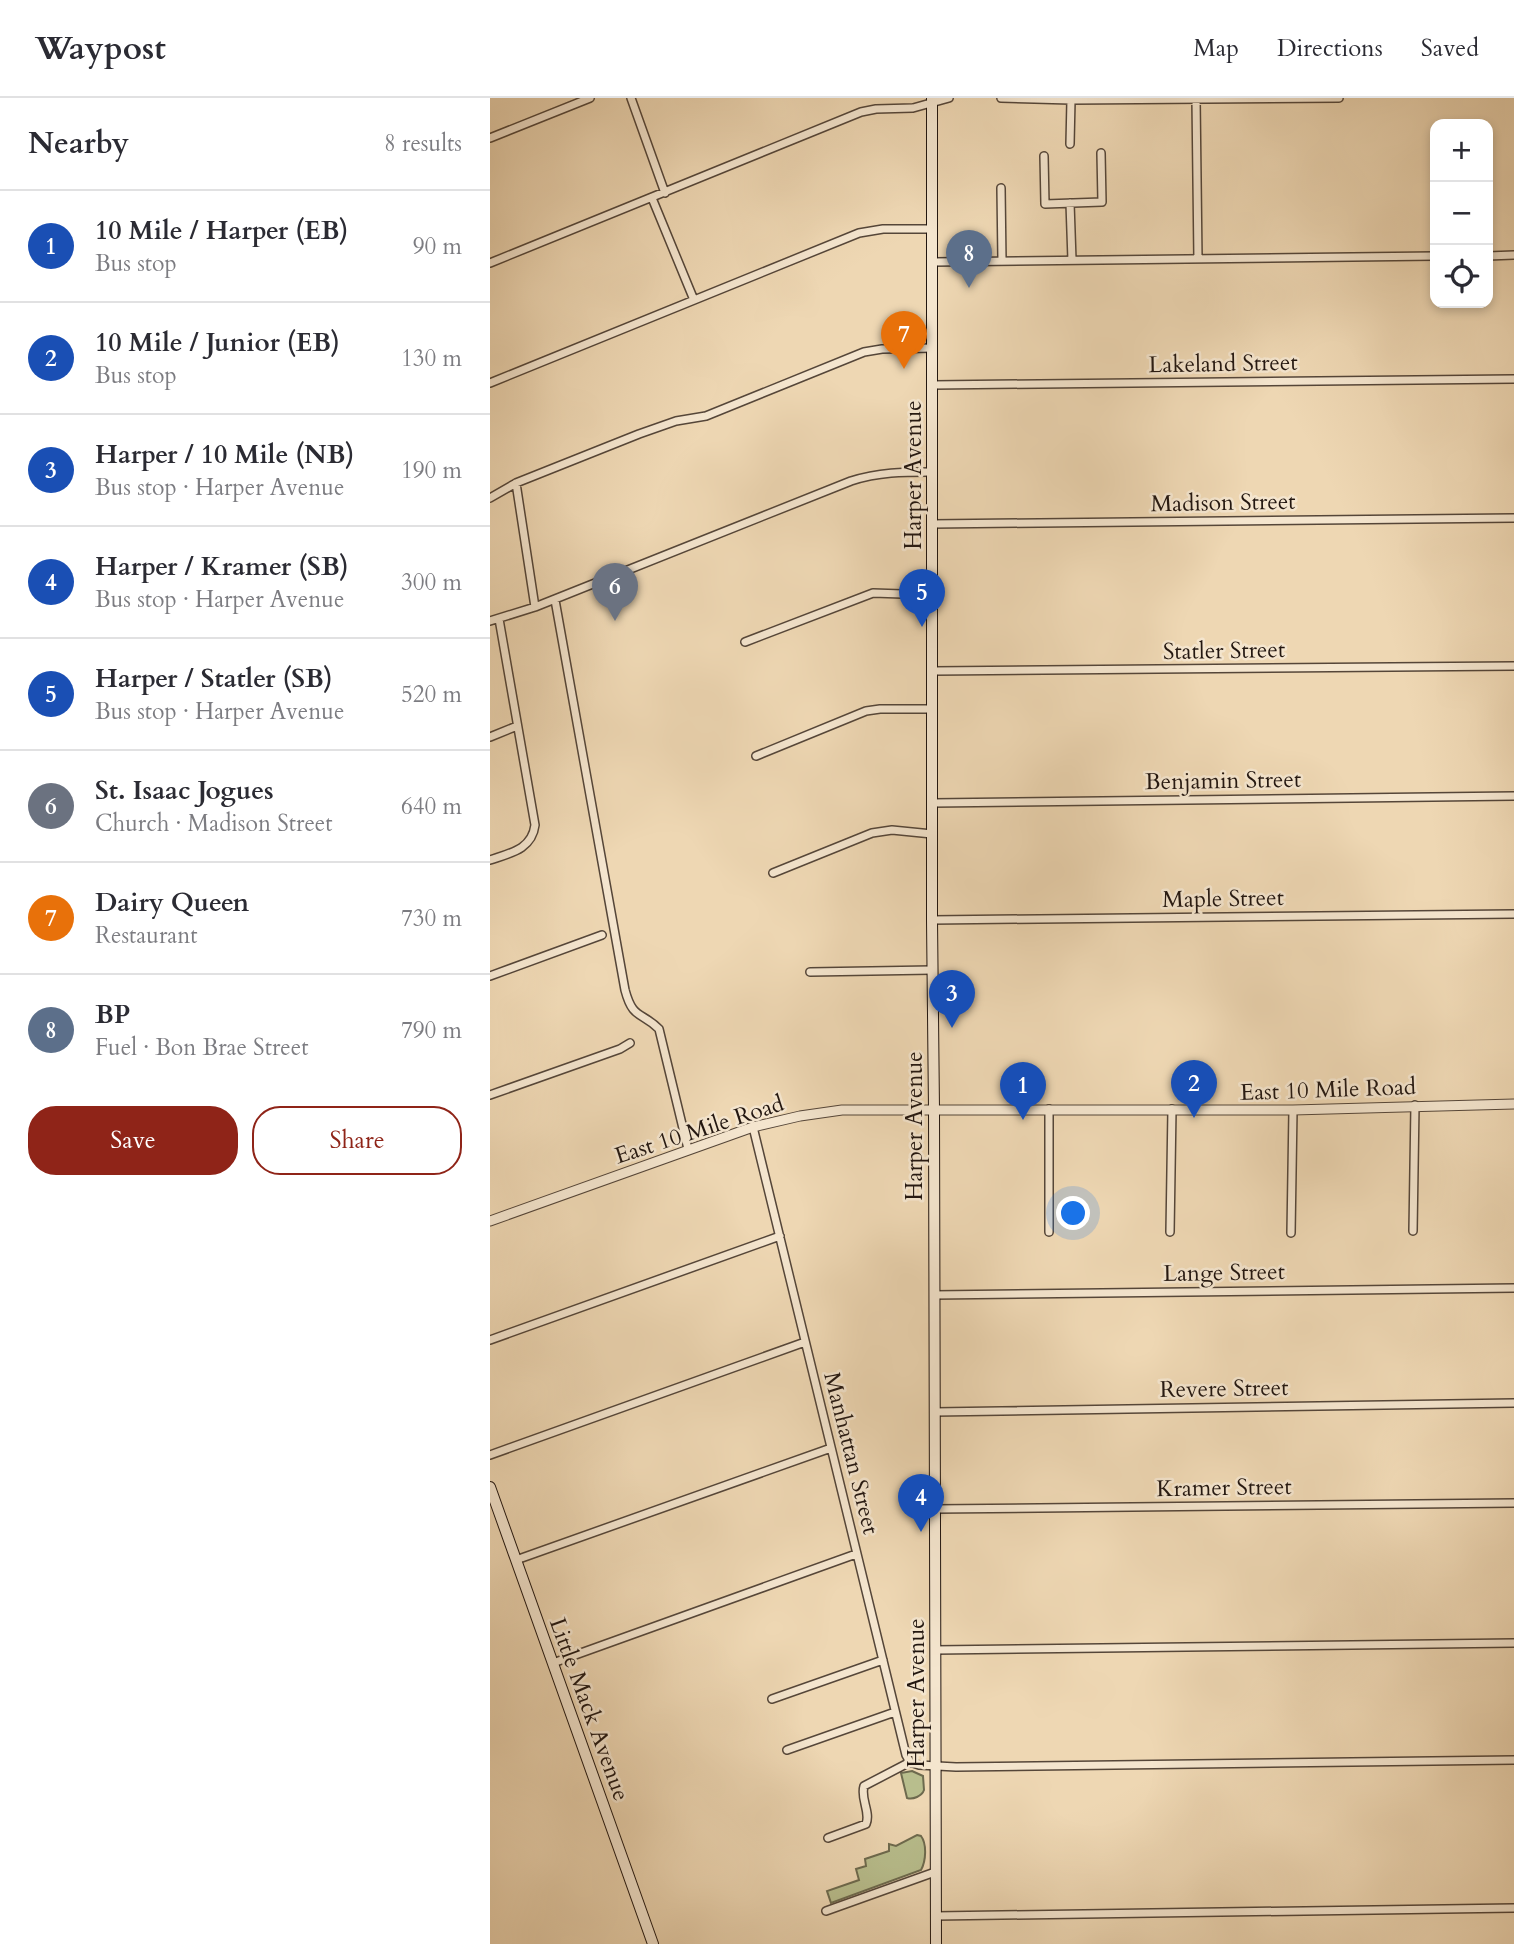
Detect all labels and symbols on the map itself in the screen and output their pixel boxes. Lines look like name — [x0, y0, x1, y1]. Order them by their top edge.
pin: 8 — [946, 230, 992, 288]
pin: 7 — [881, 311, 927, 369]
street label: Lakeland Street — [1148, 347, 1298, 380]
street label: Harper Avenue — [898, 400, 929, 550]
street label: Madison Street — [1150, 486, 1296, 519]
pin: 6 — [592, 563, 638, 621]
pin: 5 — [899, 569, 945, 627]
street label: Statler Street — [1163, 634, 1285, 667]
street label: Benjamin Street — [1145, 764, 1301, 797]
street label: Maple Street — [1162, 882, 1284, 915]
pin: 3 — [929, 970, 975, 1028]
street label: Harper Avenue — [899, 1051, 930, 1201]
pin: 2 — [1171, 1060, 1217, 1118]
pin: 1 — [1000, 1062, 1046, 1120]
street label: East 10 Mile Road — [1239, 1071, 1417, 1108]
street label: East 10 Mile Road — [611, 1087, 788, 1171]
your location — [1056, 1196, 1090, 1230]
street label: Lange Street — [1163, 1256, 1285, 1289]
street label: Manhattan Street — [816, 1369, 887, 1538]
street label: Revere Street — [1159, 1372, 1289, 1405]
street label: Kramer Street — [1156, 1471, 1292, 1504]
pin: 4 — [898, 1474, 944, 1532]
street label: Little Mack Avenue — [542, 1613, 637, 1805]
street label: Harper Avenue — [901, 1618, 932, 1768]

